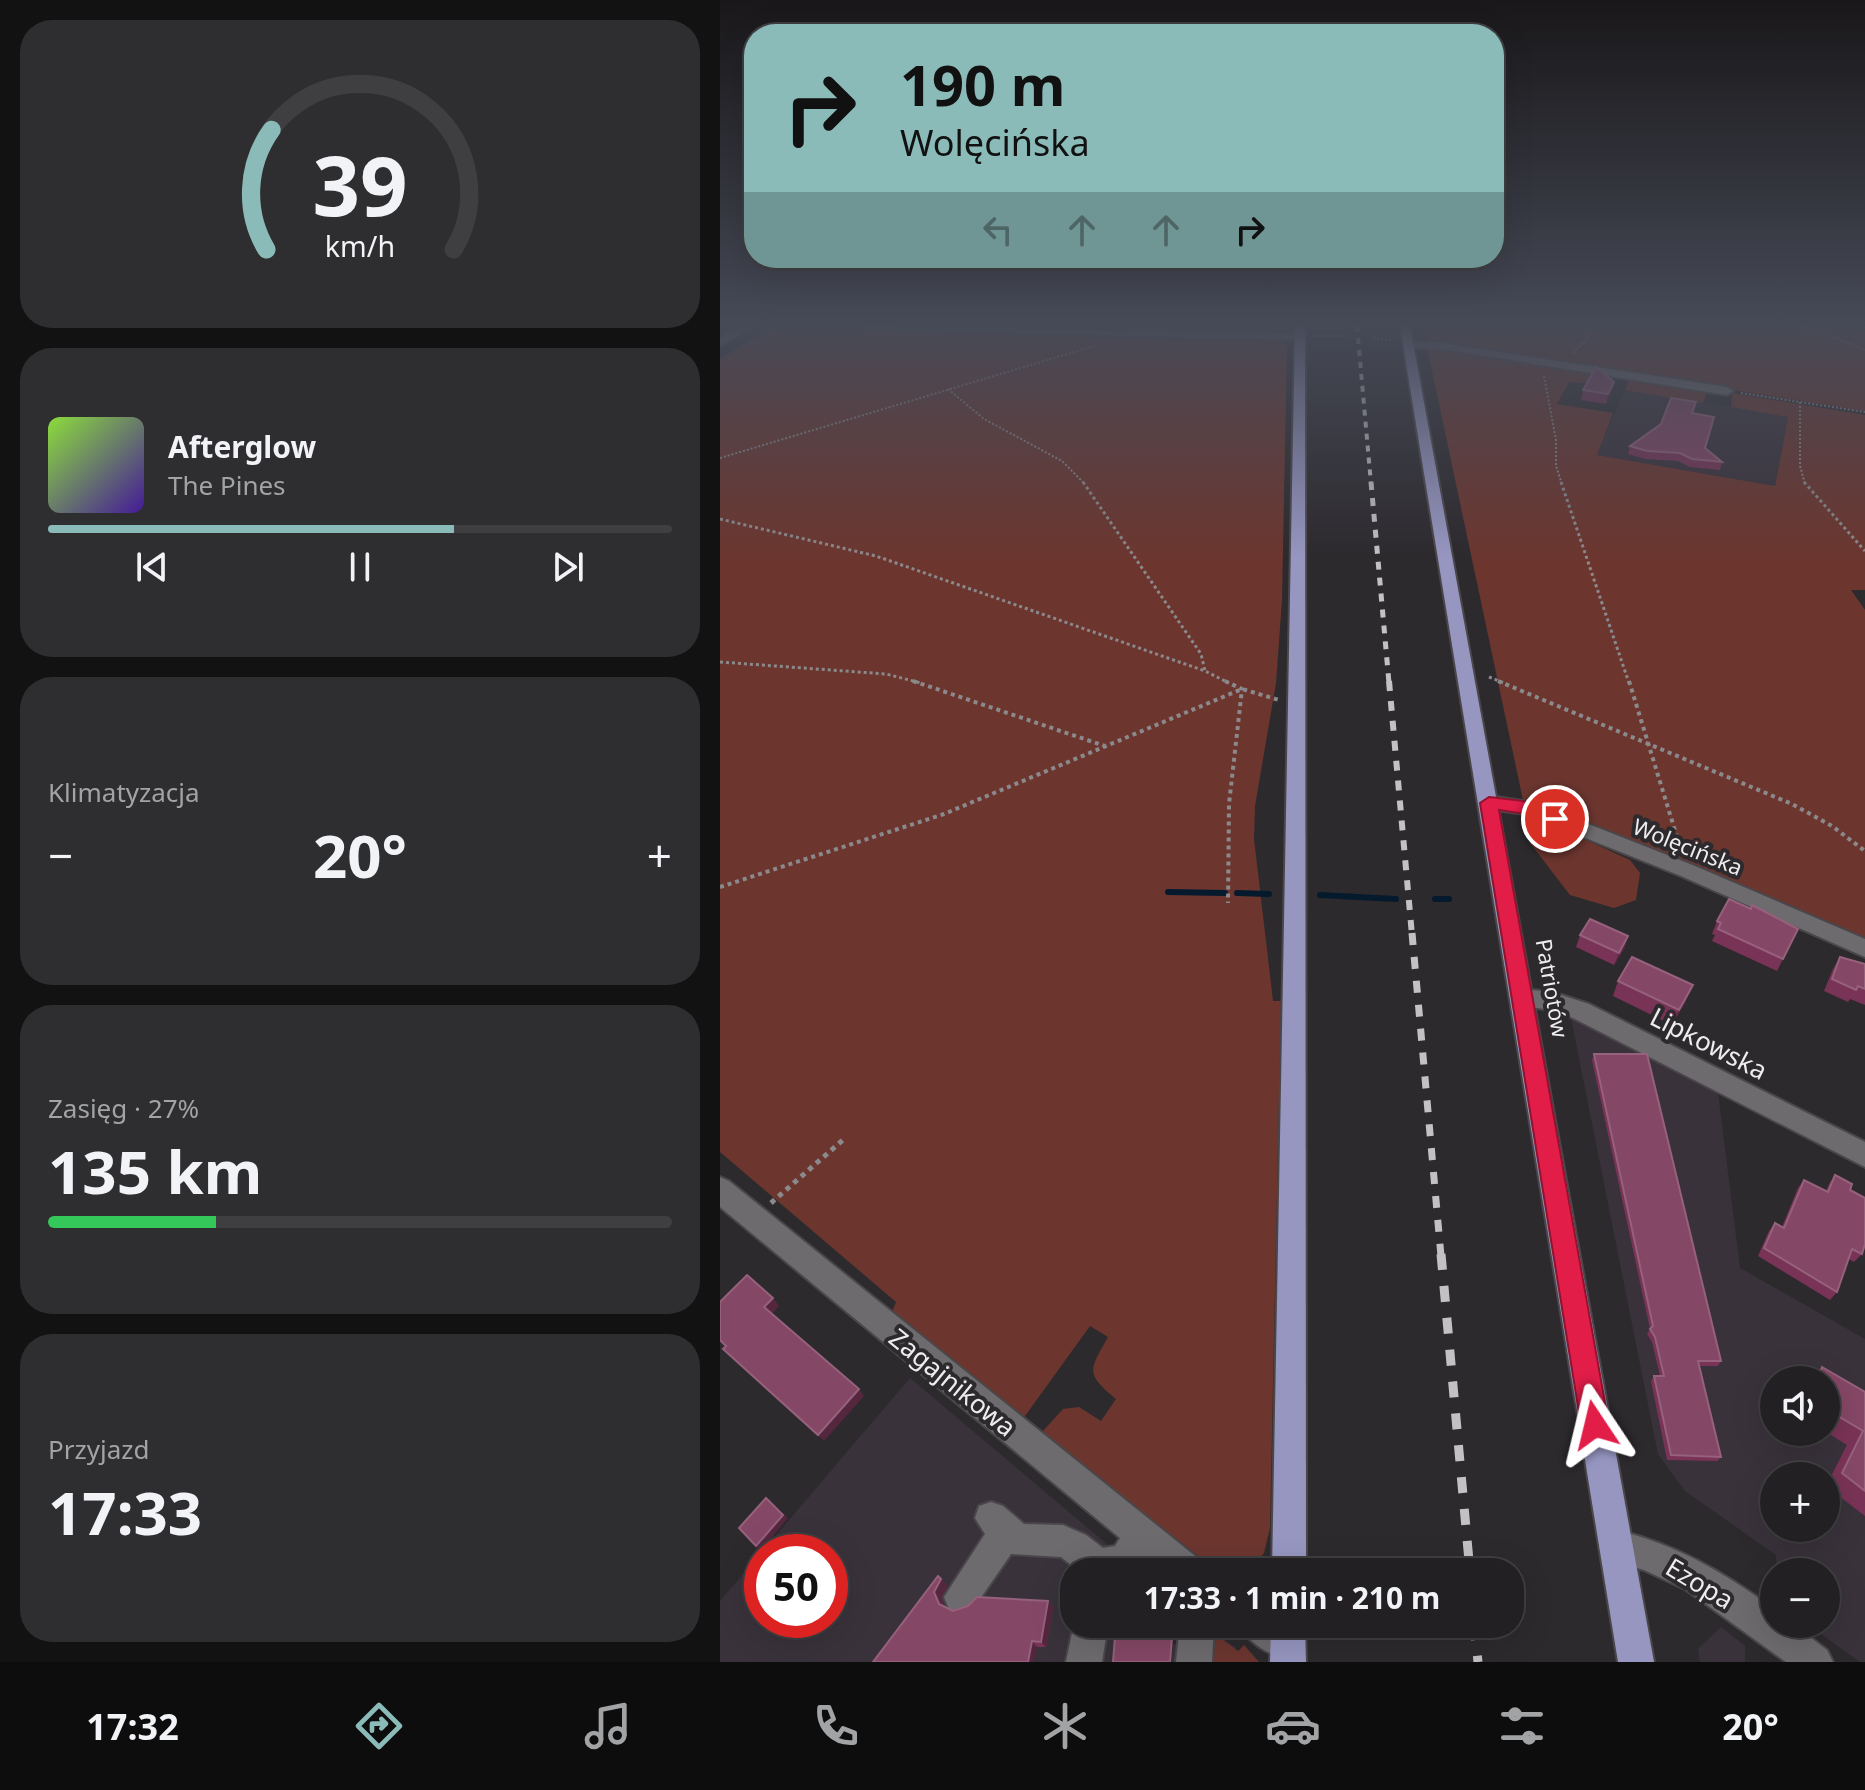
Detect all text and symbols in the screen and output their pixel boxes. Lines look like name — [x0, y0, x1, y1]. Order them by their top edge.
text: 190 m — [900, 46, 1065, 122]
icon: right — [768, 56, 872, 160]
text: Wolęcińska — [900, 118, 1090, 167]
text: 39 — [312, 127, 408, 240]
icon: left — [976, 208, 1020, 252]
icon: ahead — [1060, 208, 1104, 252]
icon: ahead — [1144, 208, 1188, 252]
icon: right — [1228, 208, 1272, 252]
text: km/h — [325, 226, 395, 265]
text: Afterglow — [168, 426, 316, 467]
text: The Pines — [168, 467, 286, 503]
icon: previous — [130, 545, 174, 589]
icon: pause — [338, 545, 382, 589]
icon: next — [546, 545, 590, 589]
text: Klimatyzacja — [48, 774, 200, 810]
pin — [1521, 785, 1589, 853]
icon: arrive — [1533, 797, 1577, 841]
street label: Wolęcińska — [1629, 810, 1747, 882]
text: 20° — [313, 814, 407, 896]
text: − — [48, 825, 73, 885]
text: + — [647, 825, 672, 885]
street label: Patriotów — [1530, 936, 1577, 1040]
street label: Lipkowska — [1644, 998, 1774, 1088]
text: Zasięg · 27% — [48, 1090, 199, 1126]
text: 135 km — [48, 1130, 262, 1212]
street label: Zagajnikowa — [882, 1320, 1024, 1444]
map controls — [1760, 1366, 1840, 1638]
button: sound — [1760, 1366, 1840, 1446]
position arrow — [1553, 1383, 1637, 1467]
text: Przyjazd — [48, 1431, 149, 1467]
button: + — [1760, 1462, 1840, 1542]
text: 17:33 — [48, 1471, 202, 1553]
speed limit sign: 50 — [744, 1534, 848, 1638]
street label: Ezopa — [1659, 1549, 1741, 1617]
button: − — [1760, 1558, 1840, 1638]
text: 17:33 · 1 min · 210 m — [1144, 1577, 1440, 1618]
icon: directions — [351, 1698, 407, 1754]
icon: music — [580, 1698, 636, 1754]
icon: phone — [808, 1698, 864, 1754]
icon: climate — [1037, 1698, 1093, 1754]
icon: car — [1265, 1698, 1321, 1754]
icon: filters — [1494, 1698, 1550, 1754]
text: 17:32 — [86, 1702, 179, 1751]
text: 20° — [1722, 1702, 1779, 1751]

